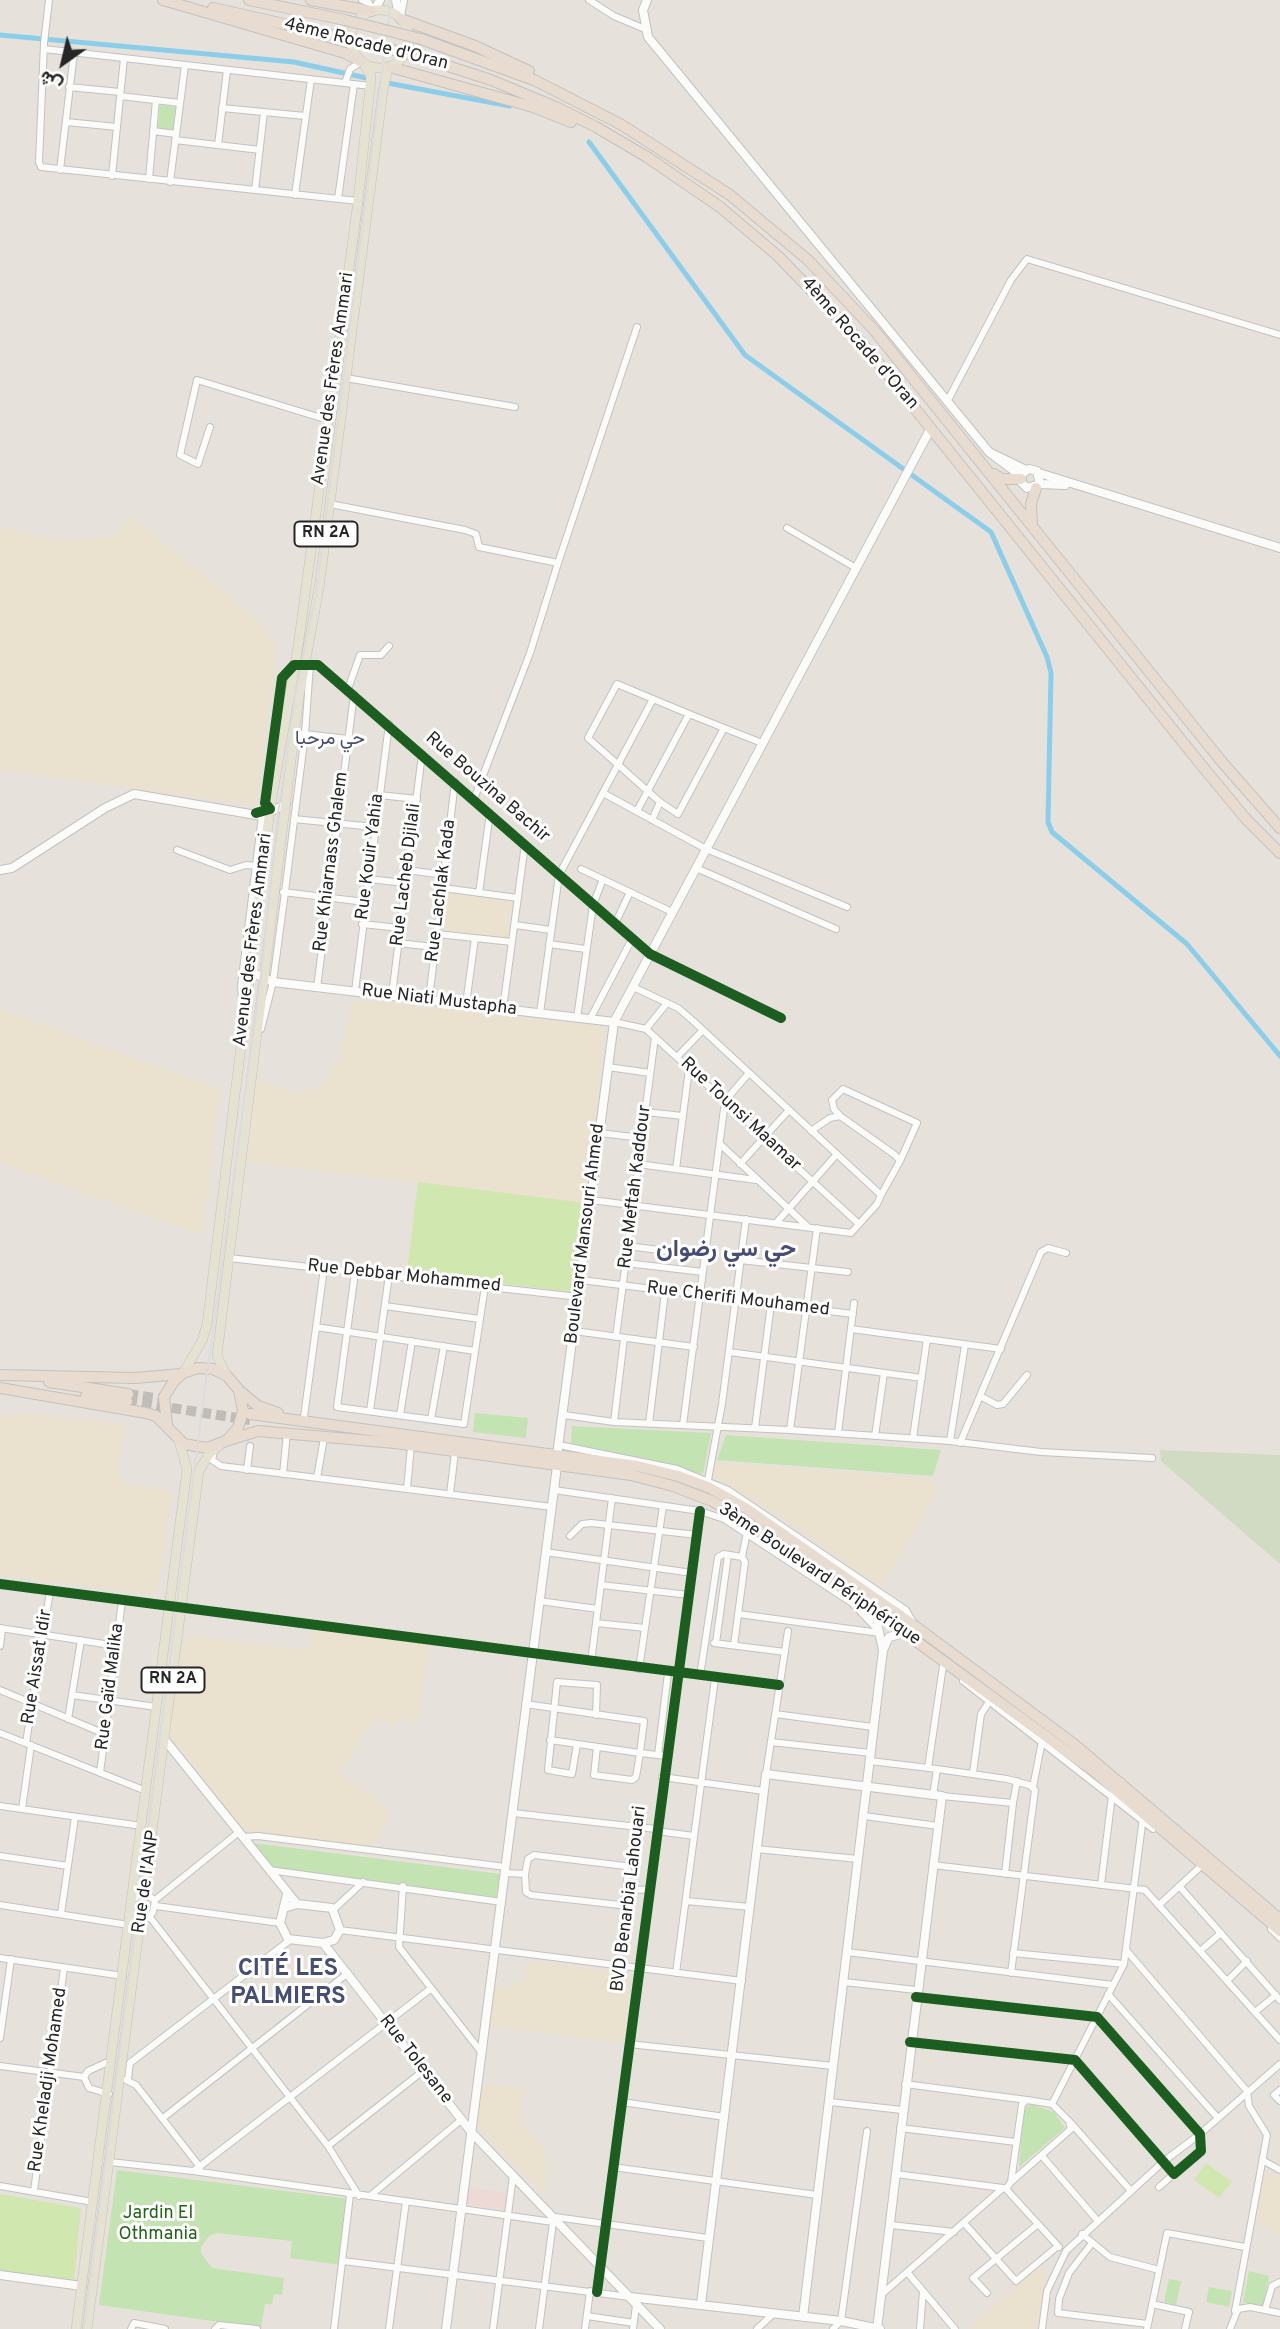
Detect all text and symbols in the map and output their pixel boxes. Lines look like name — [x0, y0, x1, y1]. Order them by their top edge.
street label: 4ème Rocade d'Oran — [282, 14, 450, 76]
north arrow — [28, 28, 98, 98]
text: ش — [35, 64, 67, 97]
street label: Avenue des Frères Ammari — [308, 271, 360, 487]
street label: 4ème Rocade d'Oran — [796, 273, 922, 415]
road number: RN 2A — [294, 522, 358, 547]
street label: Rue Bouzina Bachir — [420, 728, 554, 848]
district label: حي مرحبا — [295, 729, 365, 751]
street label: Rue Khiarnass Ghalem — [310, 771, 354, 953]
street label: Rue Kouir Yahia — [353, 793, 389, 921]
street label: Rue Lacheb Djilali — [388, 802, 426, 948]
street label: Rue Lachlak Kada — [423, 818, 461, 964]
street label: Avenue des Frères Ammari — [230, 832, 278, 1048]
street label: Rue Niati Mustapha — [360, 981, 518, 1021]
street label: Rue Tounsi Maamar — [675, 1053, 805, 1177]
street label: Rue Meftah Kaddour — [615, 1104, 657, 1270]
street label: Boulevard Mansouri Ahmed — [562, 1123, 610, 1345]
district label: حي سي رضوان — [656, 1237, 796, 1265]
street label: Rue Debbar Mohammed — [306, 1256, 502, 1298]
street label: Rue Cherifi Mouhamed — [645, 1278, 831, 1322]
street label: 3ème Boulevard Périphérique — [714, 1499, 924, 1651]
street label: Rue Aissat Idir — [18, 1608, 58, 1726]
street label: Rue Gaïd Malika — [92, 1622, 130, 1752]
road number: RN 2A — [142, 1668, 204, 1692]
street label: BVD Benarbia Lahouari — [608, 1805, 652, 1993]
street label: Rue de l'ANP — [129, 1829, 165, 1935]
district label: CITÉ LES PALMIERS — [223, 1956, 353, 2012]
street label: Rue Kheladji Mohamed — [25, 1986, 73, 2174]
street label: Rue Tolesane — [374, 2011, 456, 2109]
park label: Jardin El Othmania — [118, 2203, 198, 2246]

